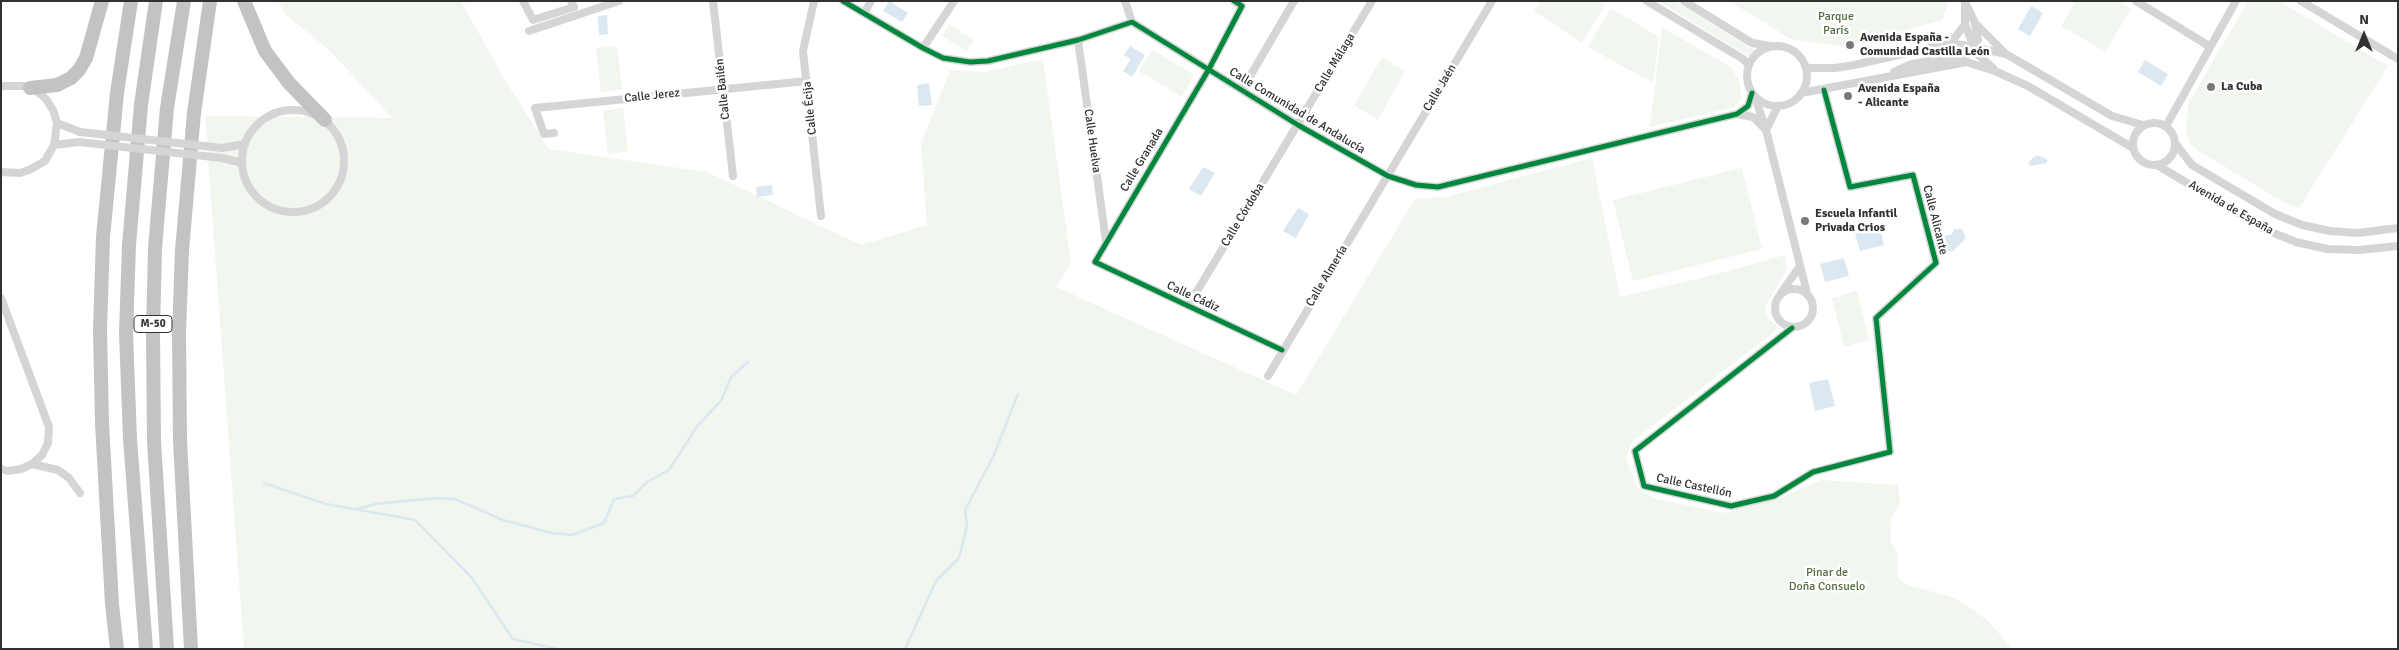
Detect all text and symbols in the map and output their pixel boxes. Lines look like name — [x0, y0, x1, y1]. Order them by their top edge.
park label: Parque París — [1818, 10, 1854, 38]
north arrow — [2339, 10, 2389, 60]
text: N — [2359, 11, 2369, 28]
street label: Calle Málaga — [1312, 31, 1358, 95]
place label: Avenida España - Comunidad Castilla León — [1860, 31, 1990, 59]
marker: Avenida España - Comunidad Castilla León — [1844, 39, 1856, 51]
street label: Calle Bailén — [713, 58, 733, 120]
street label: Calle Jaén — [1420, 62, 1460, 114]
street label: Calle Comunidad de Andalucía — [1227, 65, 1367, 157]
street label: Calle Écija — [800, 80, 820, 136]
place label: La Cuba — [2221, 80, 2262, 94]
marker: La Cuba — [2205, 81, 2217, 93]
place label: Avenida España - Alicante — [1858, 82, 1940, 110]
street label: Calle Jerez — [624, 86, 680, 106]
marker: Avenida España - Alicante — [1842, 90, 1854, 102]
street label: Calle Huelva — [1080, 108, 1104, 174]
street label: Calle Granada — [1117, 125, 1167, 195]
street label: Avenida de España — [2186, 178, 2276, 238]
street label: Calle Córdoba — [1218, 181, 1268, 249]
street label: Calle Alicante — [1919, 184, 1951, 256]
place label: Escuela Infantil Privada Crios — [1815, 207, 1897, 235]
marker: Escuela Infantil Privada Crios — [1799, 215, 1811, 227]
street label: Calle Almería — [1303, 243, 1351, 309]
street label: Calle Cádiz — [1164, 278, 1222, 316]
road number: M-50 — [134, 316, 172, 332]
street label: Calle Castellón — [1655, 471, 1733, 501]
park label: Pinar de Doña Consuelo — [1789, 566, 1865, 594]

